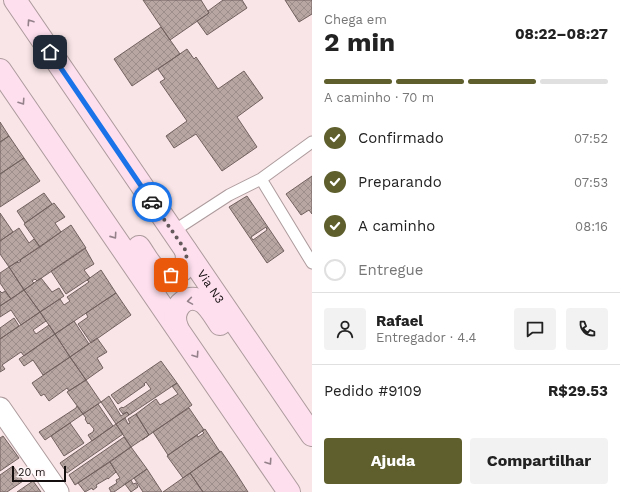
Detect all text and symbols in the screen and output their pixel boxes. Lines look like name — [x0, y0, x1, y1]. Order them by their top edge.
text: Chega em — [324, 12, 387, 27]
one-way arrow — [28, 19, 35, 26]
text: 08:22–08:27 — [515, 25, 608, 43]
text: 2 min — [324, 27, 395, 57]
pin — [33, 35, 67, 69]
icon: home — [39, 41, 61, 63]
text: A caminho · 70 m — [324, 90, 434, 105]
one-way arrow — [17, 98, 24, 105]
icon: check — [324, 127, 346, 149]
text: Confirmado — [358, 129, 444, 147]
text: 07:52 — [574, 131, 608, 146]
icon: check — [324, 171, 346, 193]
text: Preparando — [358, 173, 442, 191]
text: 07:53 — [574, 175, 608, 190]
courier — [132, 182, 172, 222]
icon: car — [141, 191, 163, 213]
icon: check — [324, 215, 346, 237]
text: A caminho — [358, 217, 435, 235]
text: 08:16 — [575, 219, 608, 234]
one-way arrow — [109, 232, 116, 239]
pin — [154, 258, 188, 292]
text: Entregue — [358, 261, 423, 279]
icon: bag — [160, 264, 182, 286]
street label: Via N3 — [194, 267, 227, 306]
one-way arrow — [187, 296, 194, 304]
button: person — [324, 308, 366, 350]
button: chat — [514, 308, 556, 350]
button: phone — [566, 308, 608, 350]
text: Rafael — [376, 312, 423, 330]
text: Entregador · 4.4 — [376, 330, 476, 345]
one-way arrow — [191, 351, 199, 358]
text: Pedido #9109 — [324, 382, 422, 400]
text: R$29.53 — [548, 382, 608, 400]
button: Ajuda — [324, 438, 462, 484]
button: Compartilhar — [470, 438, 608, 484]
one-way arrow — [264, 458, 272, 465]
scale bar — [12, 464, 66, 483]
text: 20 m — [18, 466, 46, 479]

